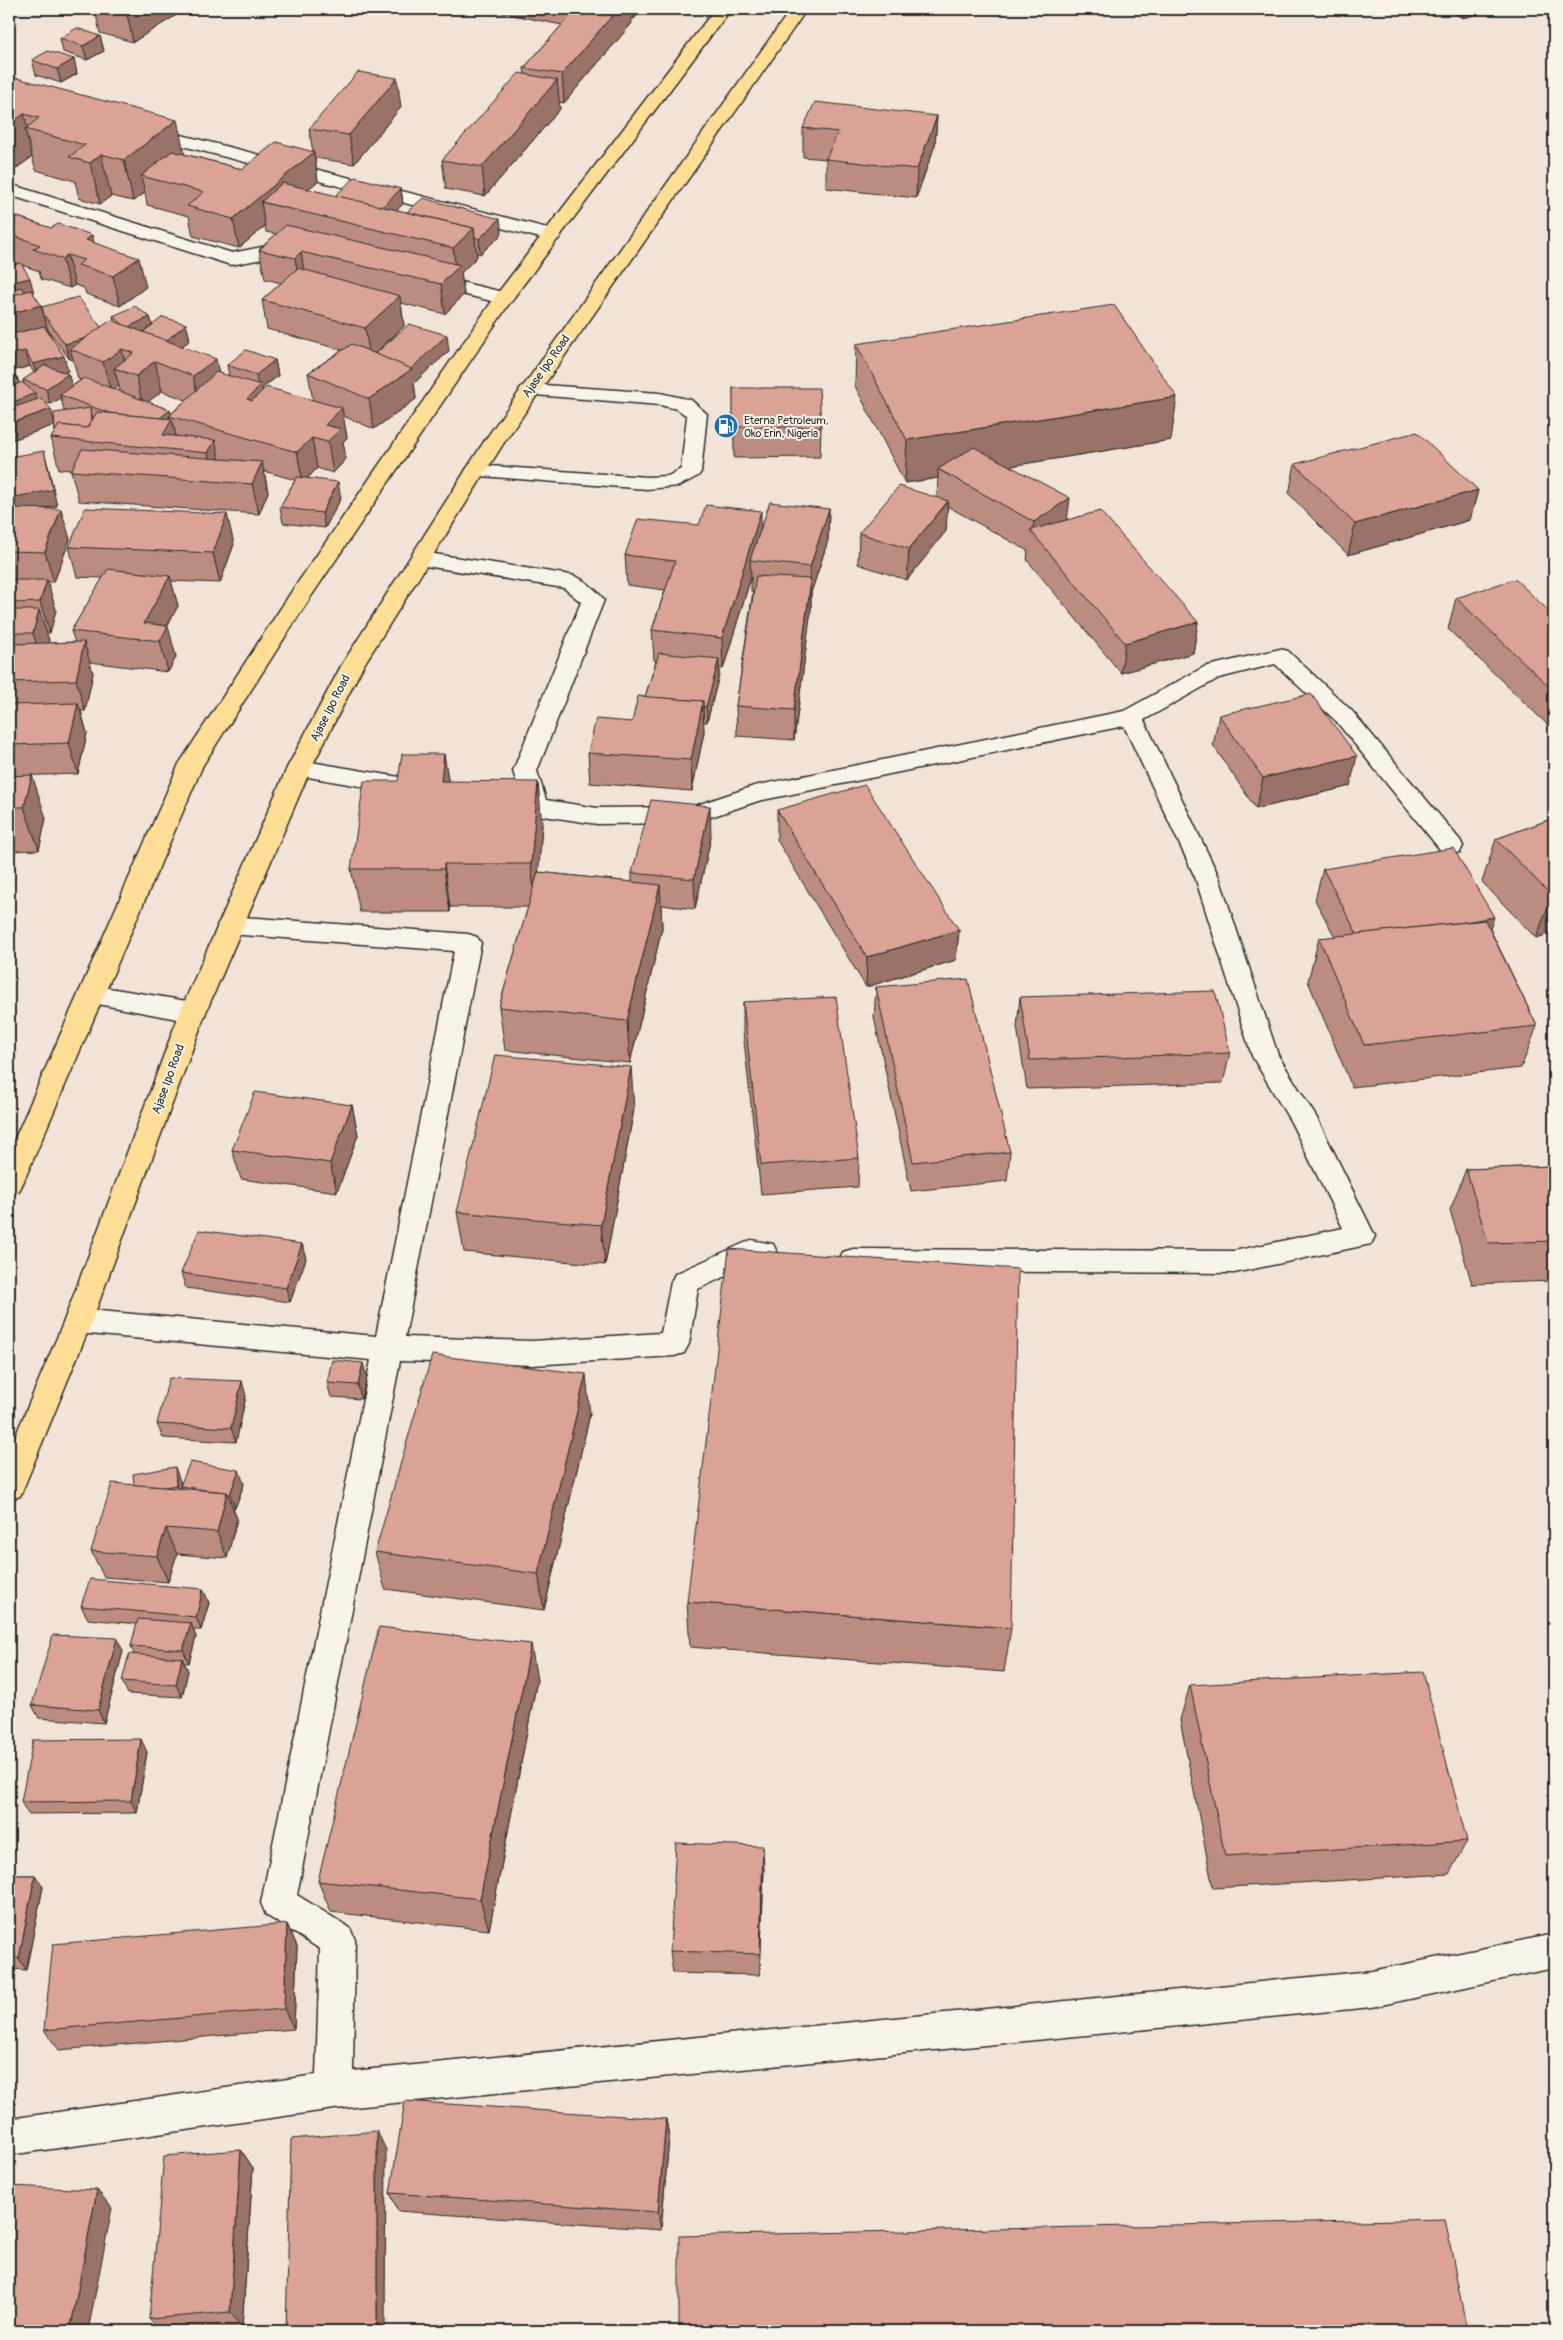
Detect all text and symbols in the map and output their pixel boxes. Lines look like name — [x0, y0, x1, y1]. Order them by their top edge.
street label: Ajase Ipo Road — [519, 332, 574, 400]
fuel station icon: Eterna Petroleum, Oko Erin, Nigeria — [713, 413, 739, 439]
place label: Eterna Petroleum, Oko Erin, Nigeria — [744, 414, 829, 440]
street label: Ajase Ipo Road — [307, 672, 354, 744]
street label: Ajase Ipo Road — [149, 1042, 188, 1116]

